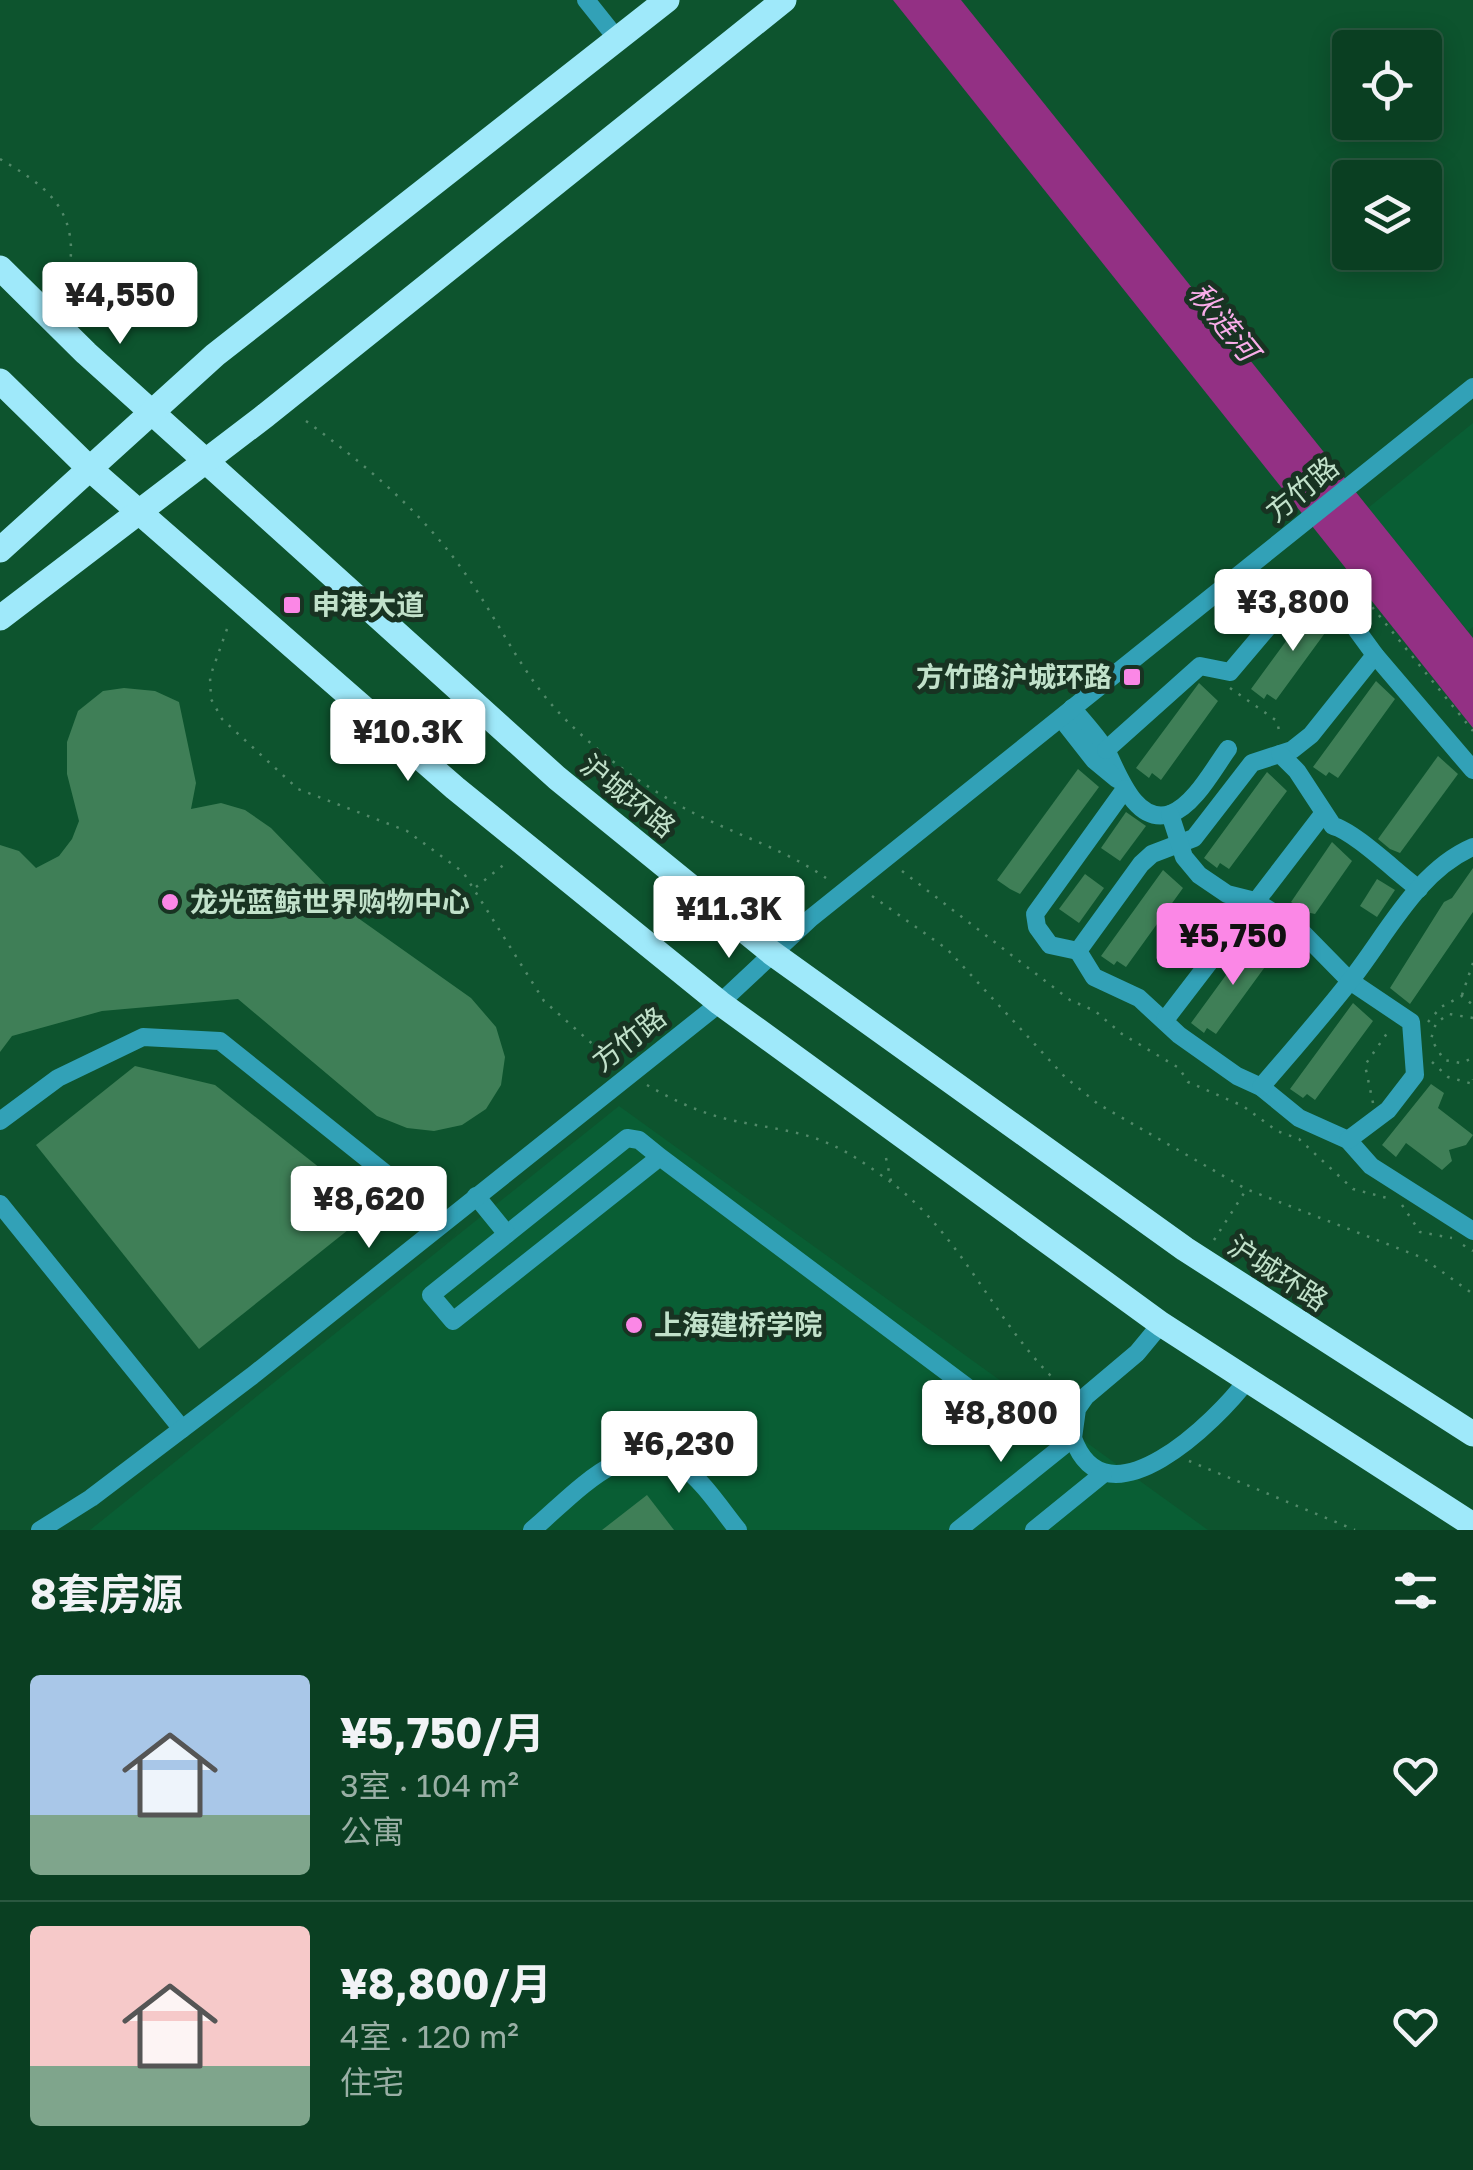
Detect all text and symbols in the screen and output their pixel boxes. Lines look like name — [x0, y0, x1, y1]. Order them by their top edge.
map controls — [1332, 30, 1442, 270]
button: locate — [1332, 30, 1442, 140]
button: layers — [1332, 160, 1442, 270]
pin: ¥4,550 — [39, 262, 201, 347]
text: ¥4,550 — [64, 275, 176, 313]
water label: 秋涟河 — [1181, 275, 1269, 372]
street label: 方竹路 — [1259, 449, 1345, 528]
pin: ¥3,800 — [1212, 569, 1374, 654]
text: ¥3,800 — [1237, 582, 1349, 620]
place label: 申港大道 — [312, 588, 424, 621]
marker: 申港大道 — [281, 594, 303, 616]
place label: 方竹路沪城环路 — [916, 660, 1112, 693]
marker: 方竹路沪城环路 — [1121, 666, 1143, 688]
pin: ¥10.3K — [327, 699, 489, 784]
text: ¥10.3K — [352, 712, 464, 750]
street label: 沪城环路 — [574, 748, 682, 844]
pin: ¥11.3K — [648, 876, 810, 961]
place label: 龙光蓝鲸世界购物中心 — [190, 885, 470, 918]
text: ¥11.3K — [675, 889, 783, 927]
marker: 龙光蓝鲸世界购物中心 — [159, 891, 181, 913]
pin: ¥5,750 — [1152, 903, 1314, 988]
text: ¥5,750 — [1179, 916, 1287, 954]
street label: 方竹路 — [585, 1000, 672, 1077]
pin: ¥8,620 — [288, 1166, 450, 1251]
text: ¥8,620 — [313, 1179, 425, 1217]
street label: 沪城环路 — [1222, 1228, 1334, 1317]
place label: 上海建桥学院 — [654, 1308, 822, 1341]
marker: 上海建桥学院 — [623, 1314, 645, 1336]
pin: ¥8,800 — [920, 1380, 1082, 1465]
text: ¥8,800 — [944, 1393, 1058, 1431]
pin: ¥6,230 — [598, 1411, 760, 1496]
text: ¥6,230 — [623, 1424, 735, 1462]
icon: filters — [1388, 1563, 1443, 1618]
text: 8套房源 — [30, 1568, 183, 1618]
text: ¥5,750/月 — [340, 1707, 545, 1757]
icon: home — [110, 1715, 230, 1835]
icon: heart — [1388, 1748, 1443, 1803]
text: 3室 · 104 m² — [340, 1766, 519, 1804]
text: 公寓 — [340, 1812, 404, 1850]
text: ¥8,800/月 — [340, 1958, 552, 2008]
icon: home — [110, 1966, 230, 2086]
icon: heart — [1388, 1999, 1443, 2054]
text: 4室 · 120 m² — [340, 2017, 519, 2055]
text: 住宅 — [340, 2063, 404, 2101]

